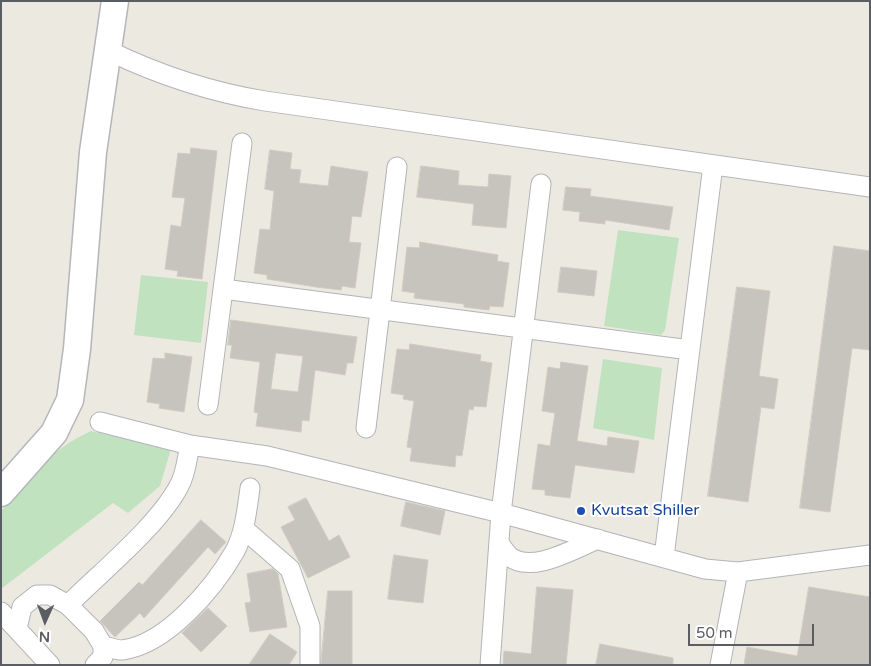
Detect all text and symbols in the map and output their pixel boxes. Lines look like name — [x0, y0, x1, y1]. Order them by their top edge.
place label: Kvutsat Shiller — [591, 501, 699, 521]
marker: Kvutsat Shiller — [575, 505, 587, 517]
north arrow — [20, 596, 70, 646]
scale bar — [691, 614, 817, 646]
text: 50 m — [696, 624, 733, 642]
text: N — [39, 628, 50, 645]

